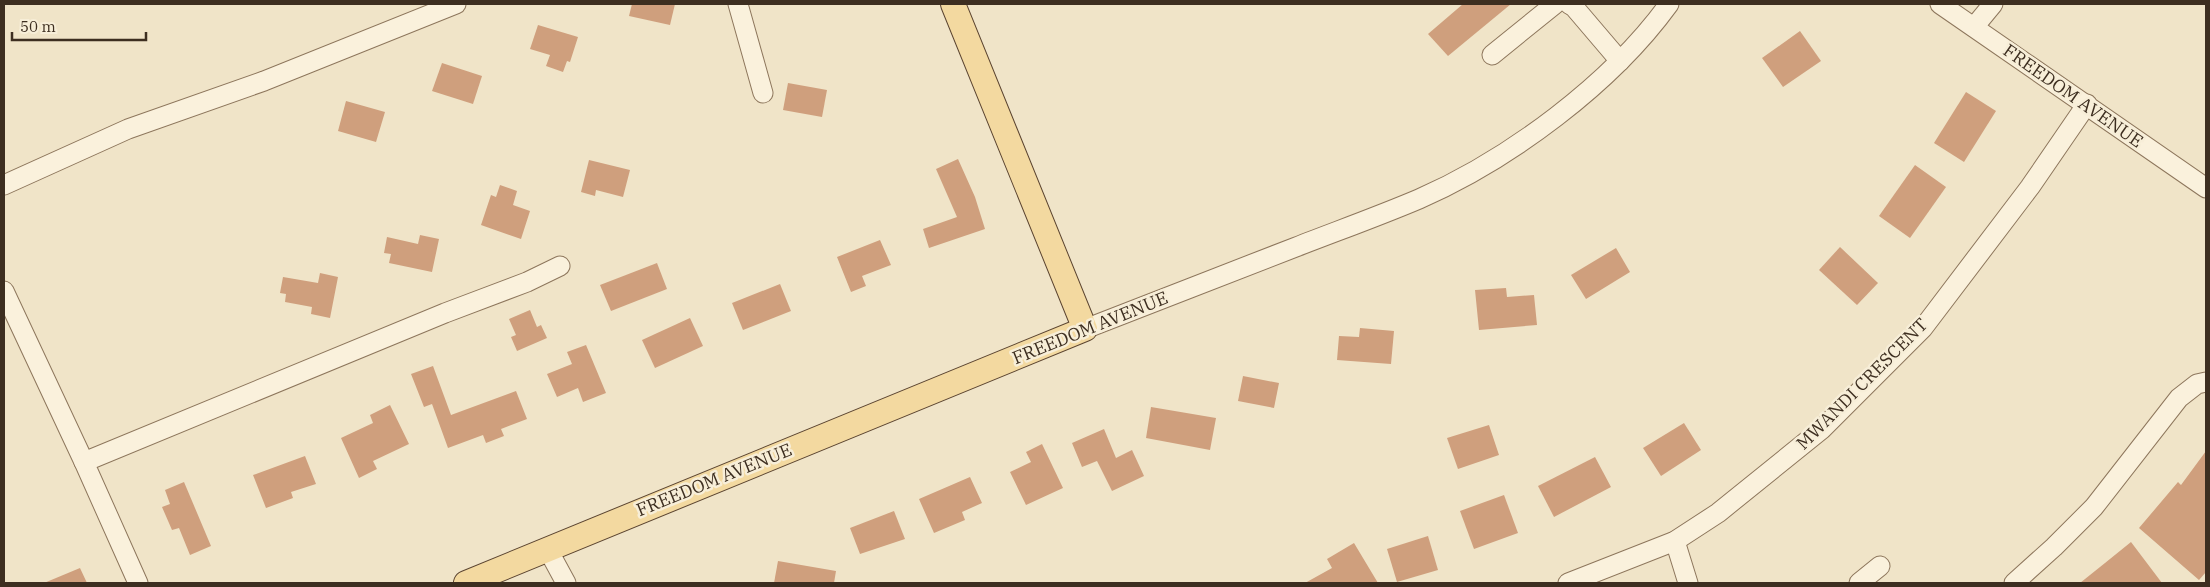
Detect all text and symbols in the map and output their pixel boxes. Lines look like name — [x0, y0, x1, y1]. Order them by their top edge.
scale bar — [12, 10, 146, 42]
text: 50 m — [20, 17, 56, 36]
street label: FREEDOM AVENUE — [1999, 39, 2148, 153]
street label: FREEDOM AVENUE — [1009, 286, 1171, 369]
street label: MWANDI CRESCENT — [1791, 313, 1932, 454]
street label: FREEDOM AVENUE — [633, 438, 795, 521]

